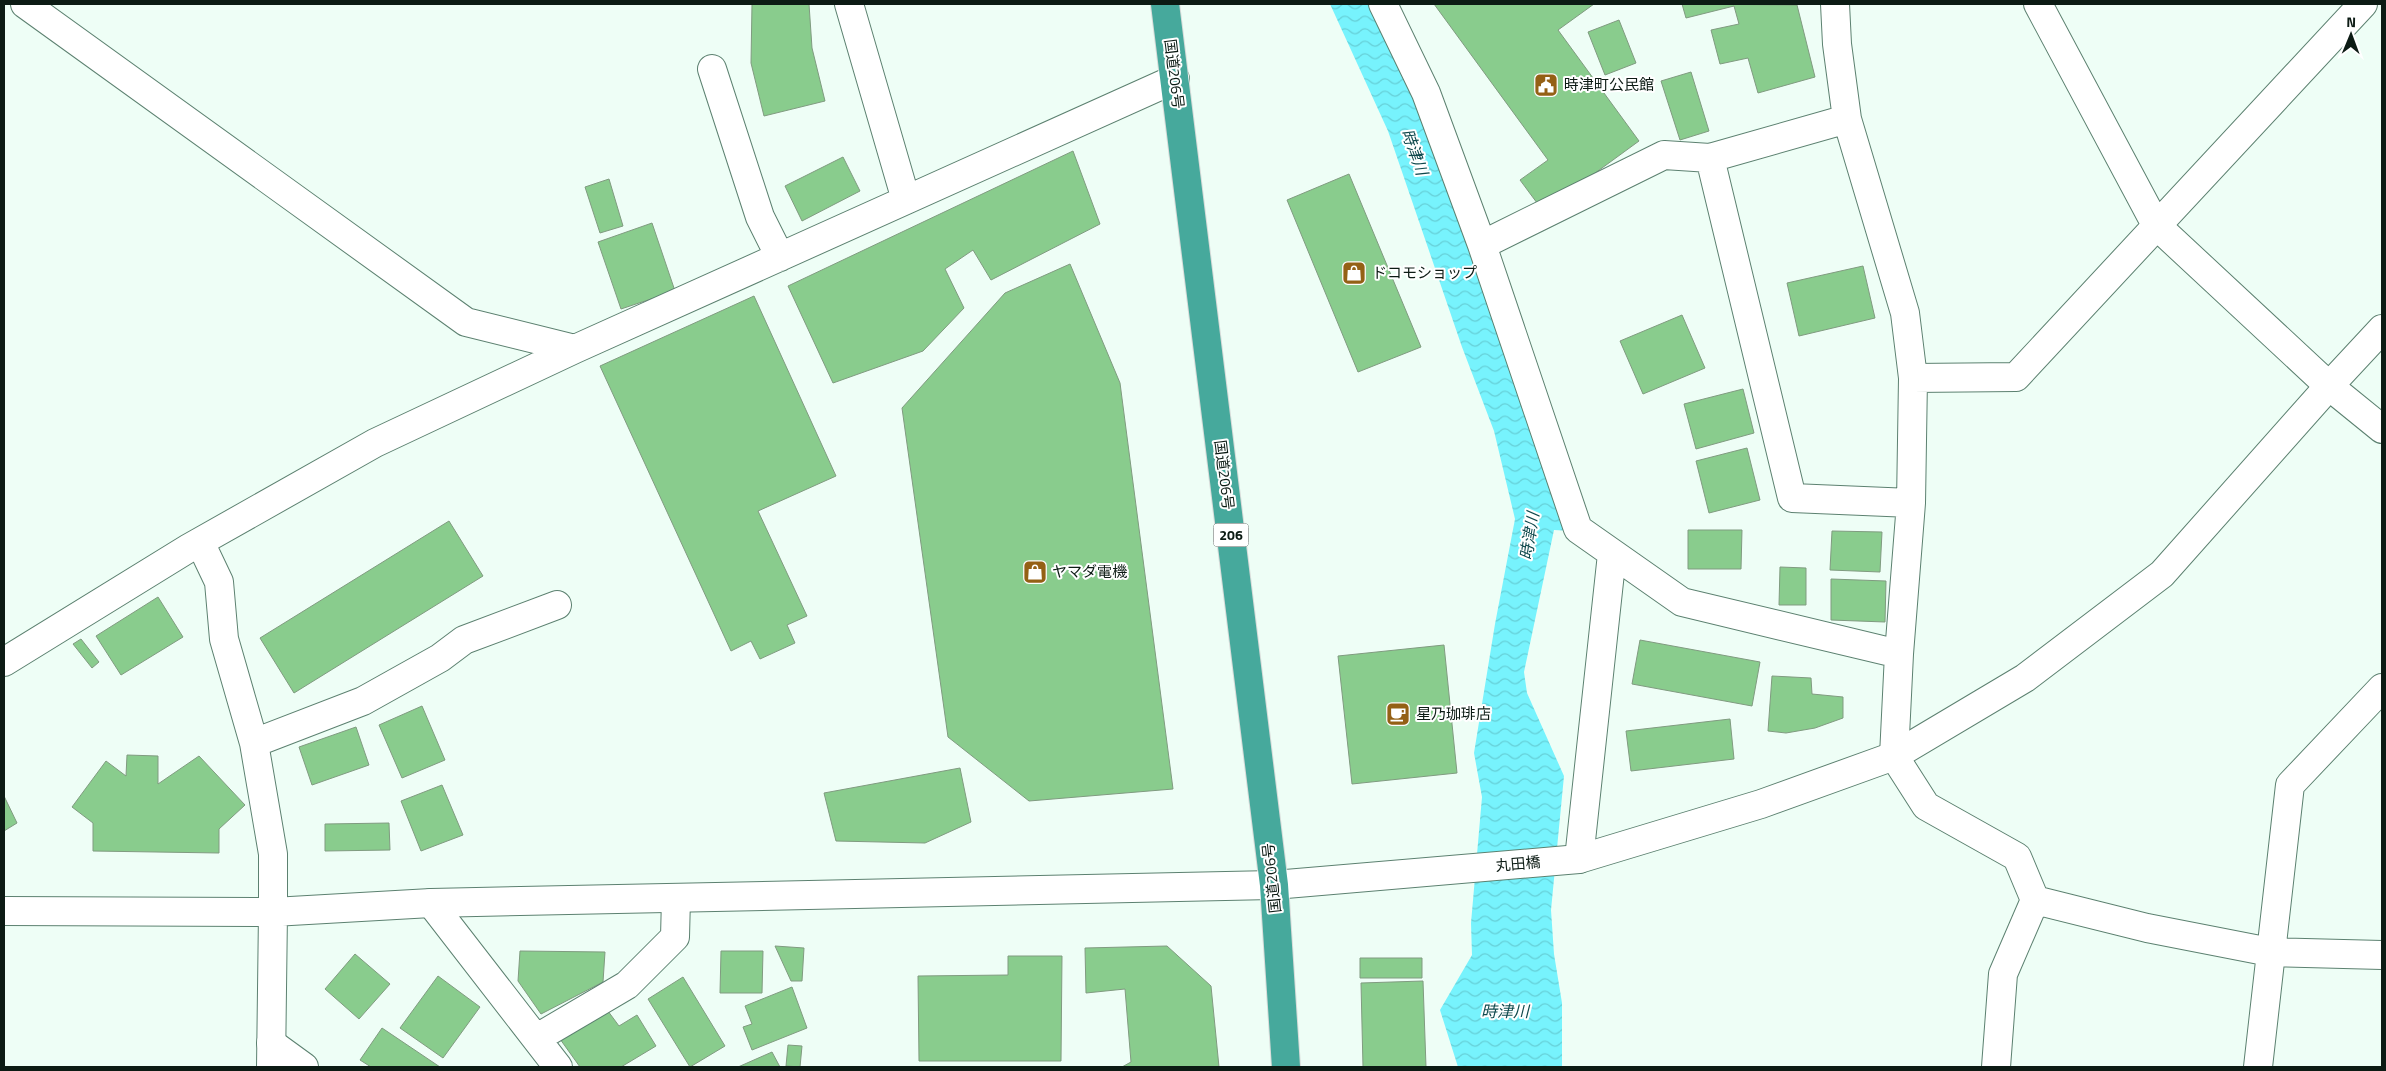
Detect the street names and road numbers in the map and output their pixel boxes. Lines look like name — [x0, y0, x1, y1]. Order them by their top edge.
street label: 国道206号 — [1159, 38, 1190, 110]
street label: 国道206号 — [1209, 439, 1240, 511]
road number: 206 — [1214, 524, 1248, 546]
street label: 国道206号 — [1256, 842, 1287, 914]
street label: 丸田橋 — [1495, 850, 1541, 877]

